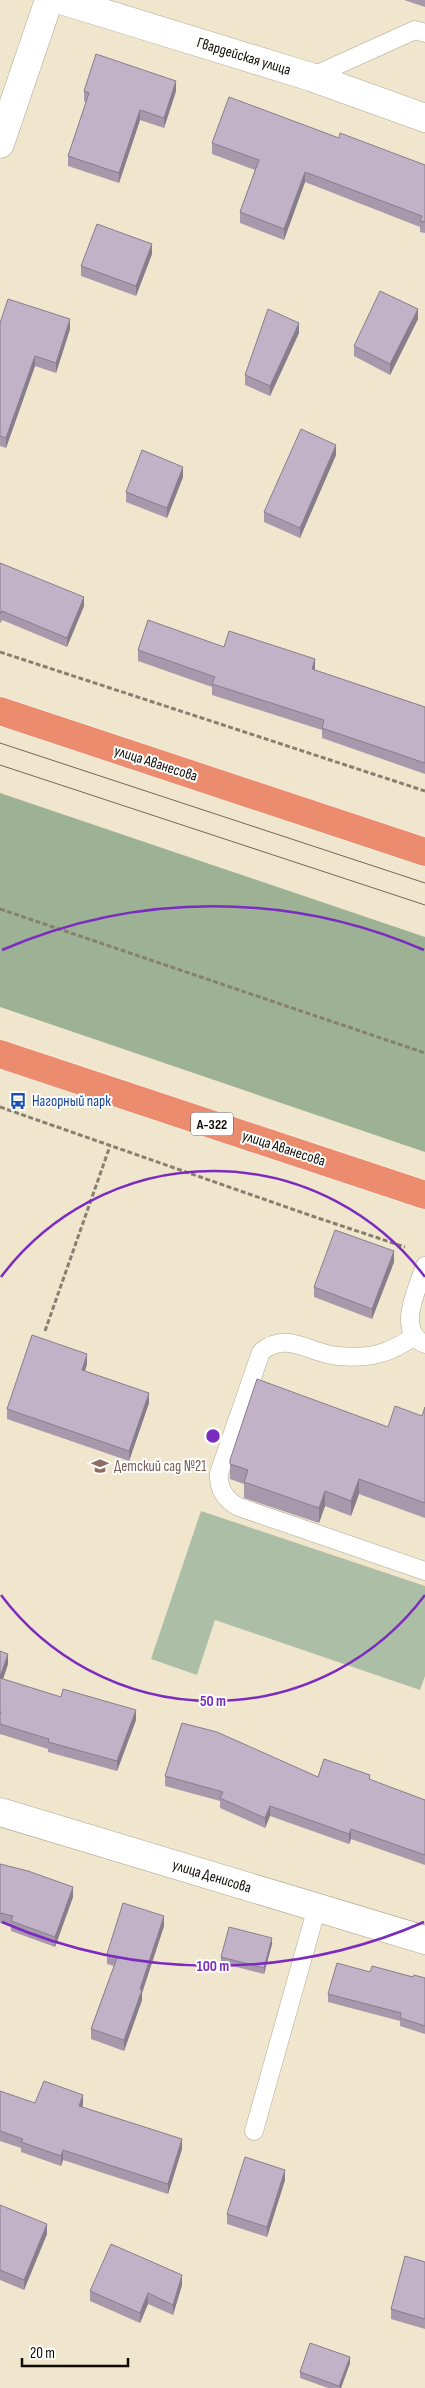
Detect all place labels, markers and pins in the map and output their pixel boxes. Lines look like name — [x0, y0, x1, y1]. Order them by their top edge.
bus stop icon: Нагорный парк — [8, 1091, 28, 1111]
place label: Нагорный парк — [32, 1092, 111, 1111]
centre of rings — [204, 1427, 222, 1445]
school or university icon: Детский сад №21 — [90, 1456, 110, 1476]
place label: Детский сад №21 — [114, 1457, 207, 1476]

